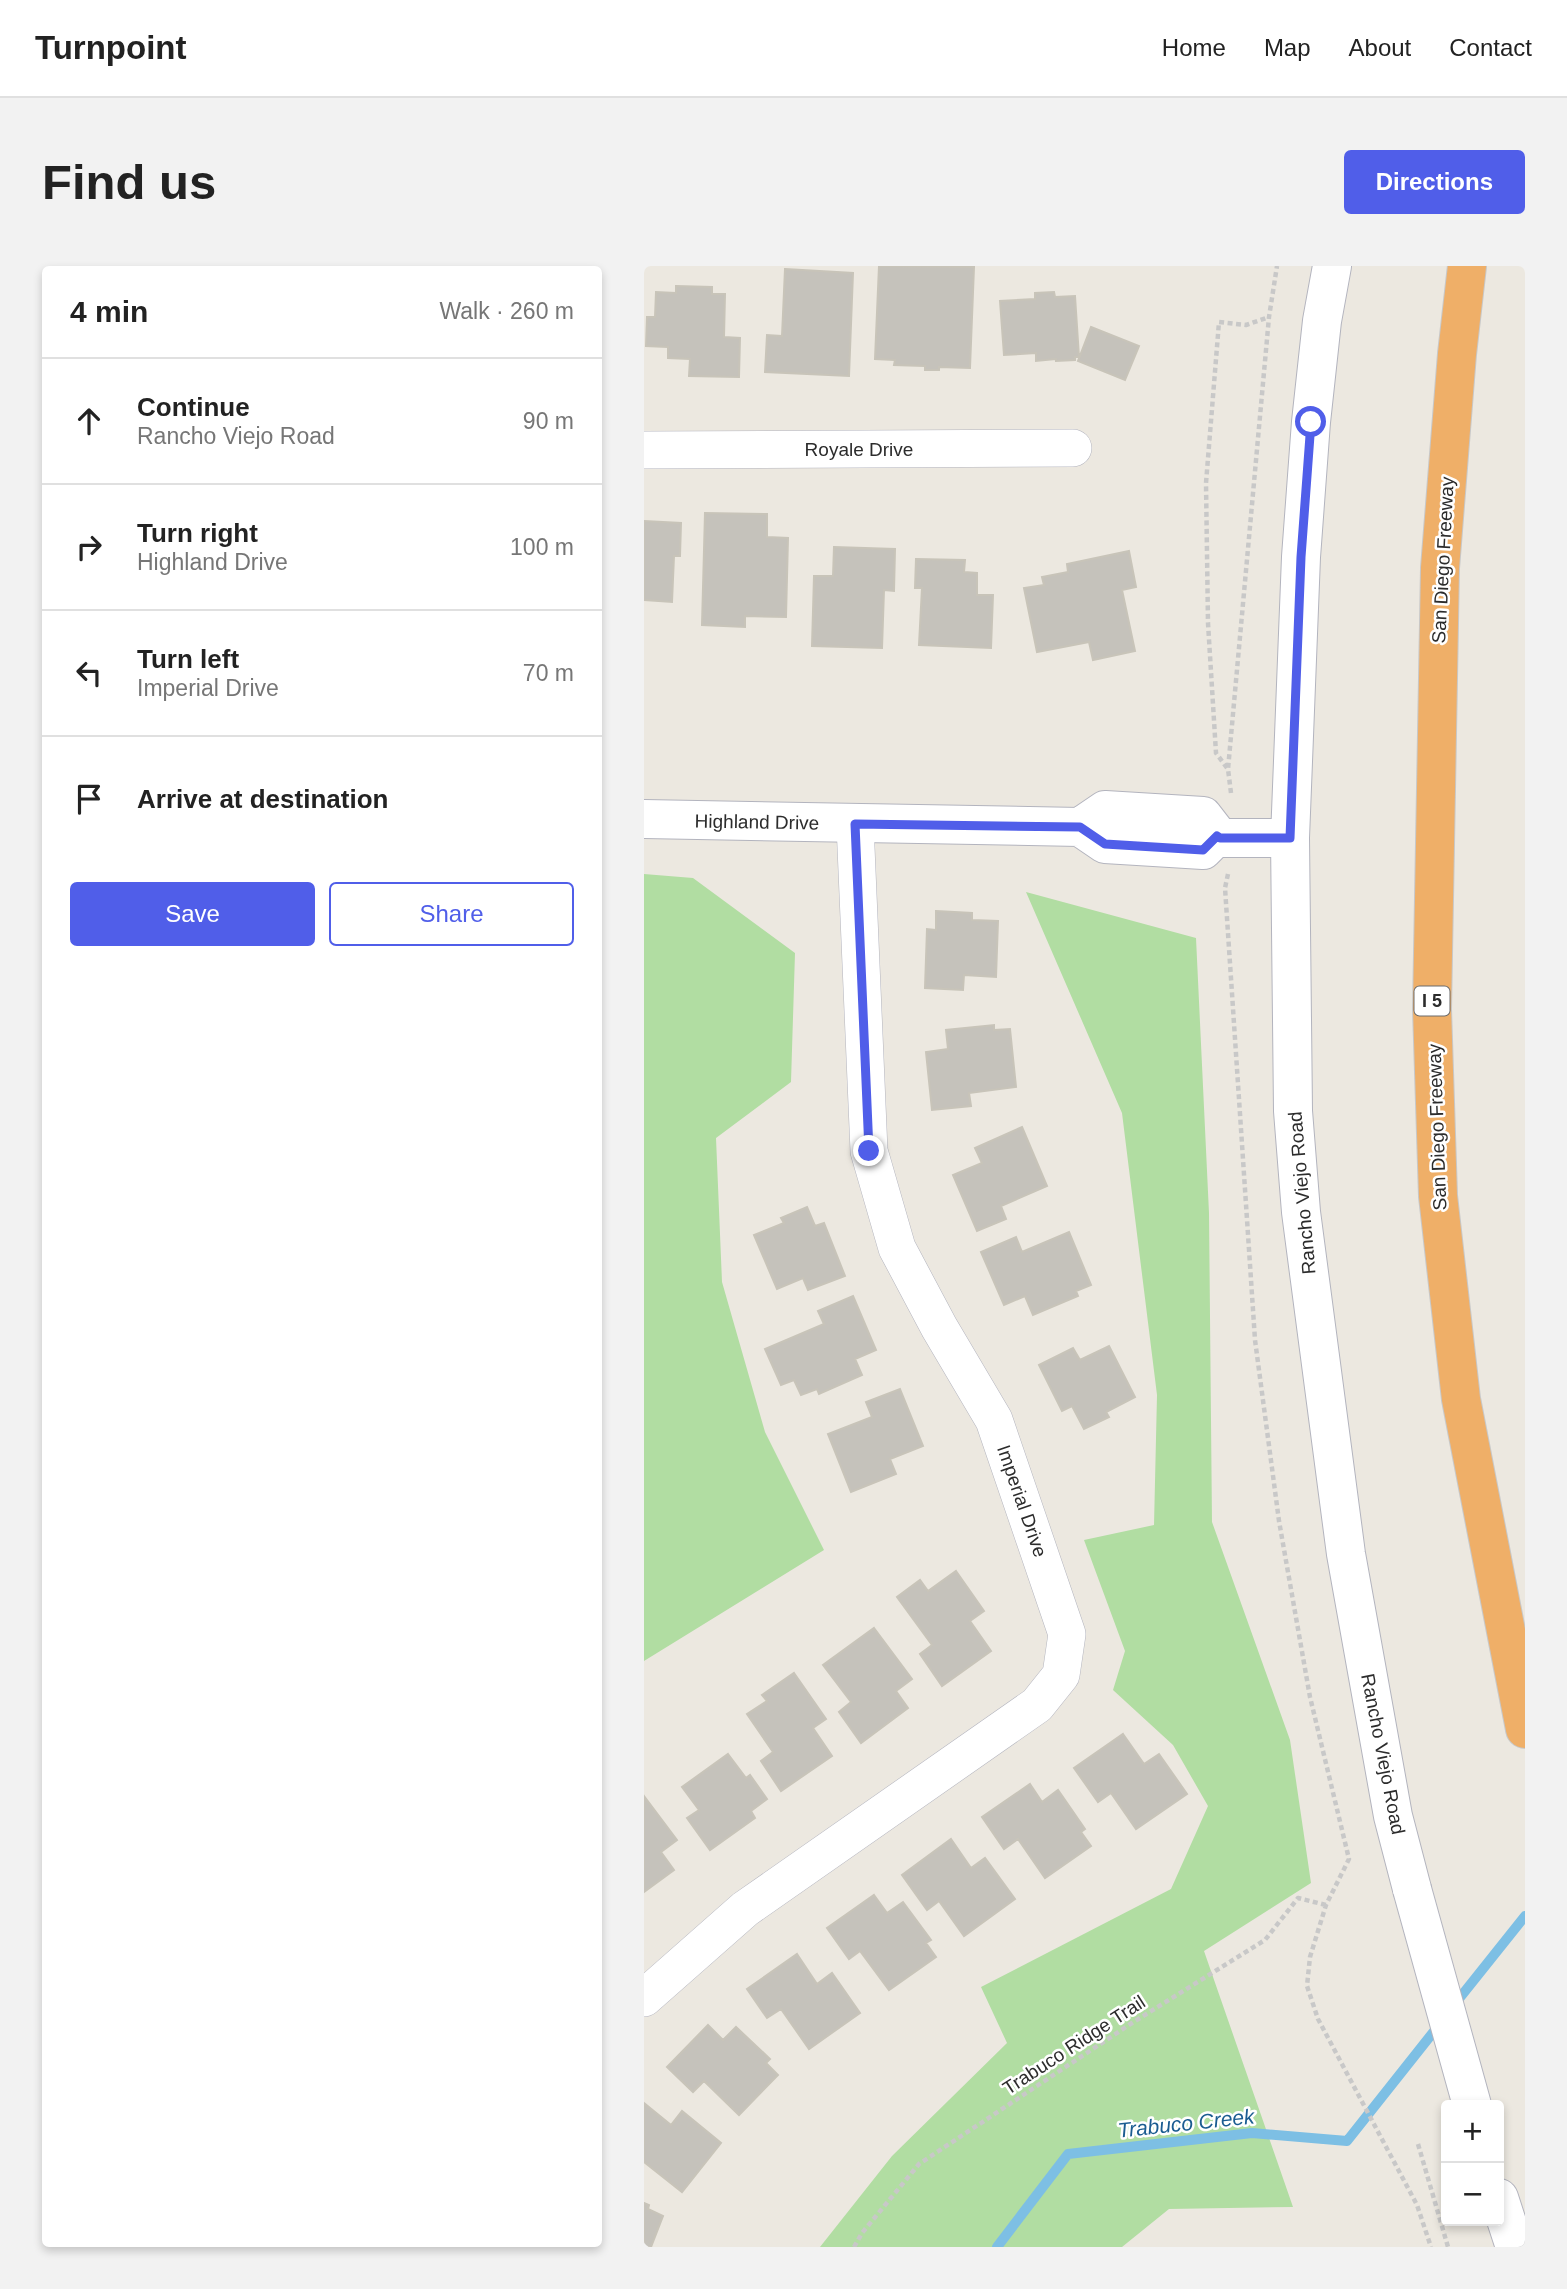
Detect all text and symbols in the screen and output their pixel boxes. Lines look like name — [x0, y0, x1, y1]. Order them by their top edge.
text: Turnpoint — [35, 29, 187, 66]
text: Home — [1162, 34, 1226, 61]
text: Map — [1264, 34, 1311, 61]
text: About — [1349, 34, 1411, 61]
text: Contact — [1449, 34, 1532, 61]
button: Directions — [1344, 150, 1525, 214]
text: Find us — [42, 155, 216, 209]
text: 4 min — [70, 295, 148, 328]
text: Walk · 260 m — [439, 298, 574, 324]
text: Continue — [137, 392, 250, 422]
icon: ahead — [70, 402, 108, 440]
route start — [1295, 406, 1326, 437]
text: 90 m — [523, 408, 574, 434]
text: Rancho Viejo Road — [137, 423, 335, 449]
street label: Royale Drive — [805, 439, 913, 460]
street label: San Diego Freeway — [1428, 476, 1458, 644]
text: Turn right — [137, 518, 258, 548]
icon: right — [70, 528, 108, 566]
text: 100 m — [510, 534, 574, 560]
text: Highland Drive — [137, 549, 288, 575]
text: Turn left — [137, 644, 239, 674]
icon: left — [70, 654, 108, 692]
text: 70 m — [523, 660, 574, 686]
text: Imperial Drive — [137, 675, 279, 701]
icon: arrive — [70, 780, 108, 818]
text: Arrive at destination — [137, 784, 388, 814]
street label: Highland Drive — [695, 810, 819, 834]
button: Save — [70, 882, 315, 946]
button: Share — [329, 882, 574, 946]
road number: I 5 — [1414, 986, 1450, 1016]
street label: San Diego Freeway — [1424, 1043, 1450, 1211]
street label: Rancho Viejo Road — [1284, 1111, 1320, 1275]
route end — [853, 1135, 884, 1166]
street label: Imperial Drive — [993, 1442, 1051, 1560]
street label: Rancho Viejo Road — [1357, 1672, 1409, 1836]
street label: Trabuco Ridge Trail — [999, 1991, 1149, 2099]
map controls — [1441, 2100, 1504, 2226]
button: + — [1441, 2100, 1504, 2163]
water label: Trabuco Creek — [1117, 2104, 1257, 2142]
button: − — [1441, 2163, 1504, 2226]

